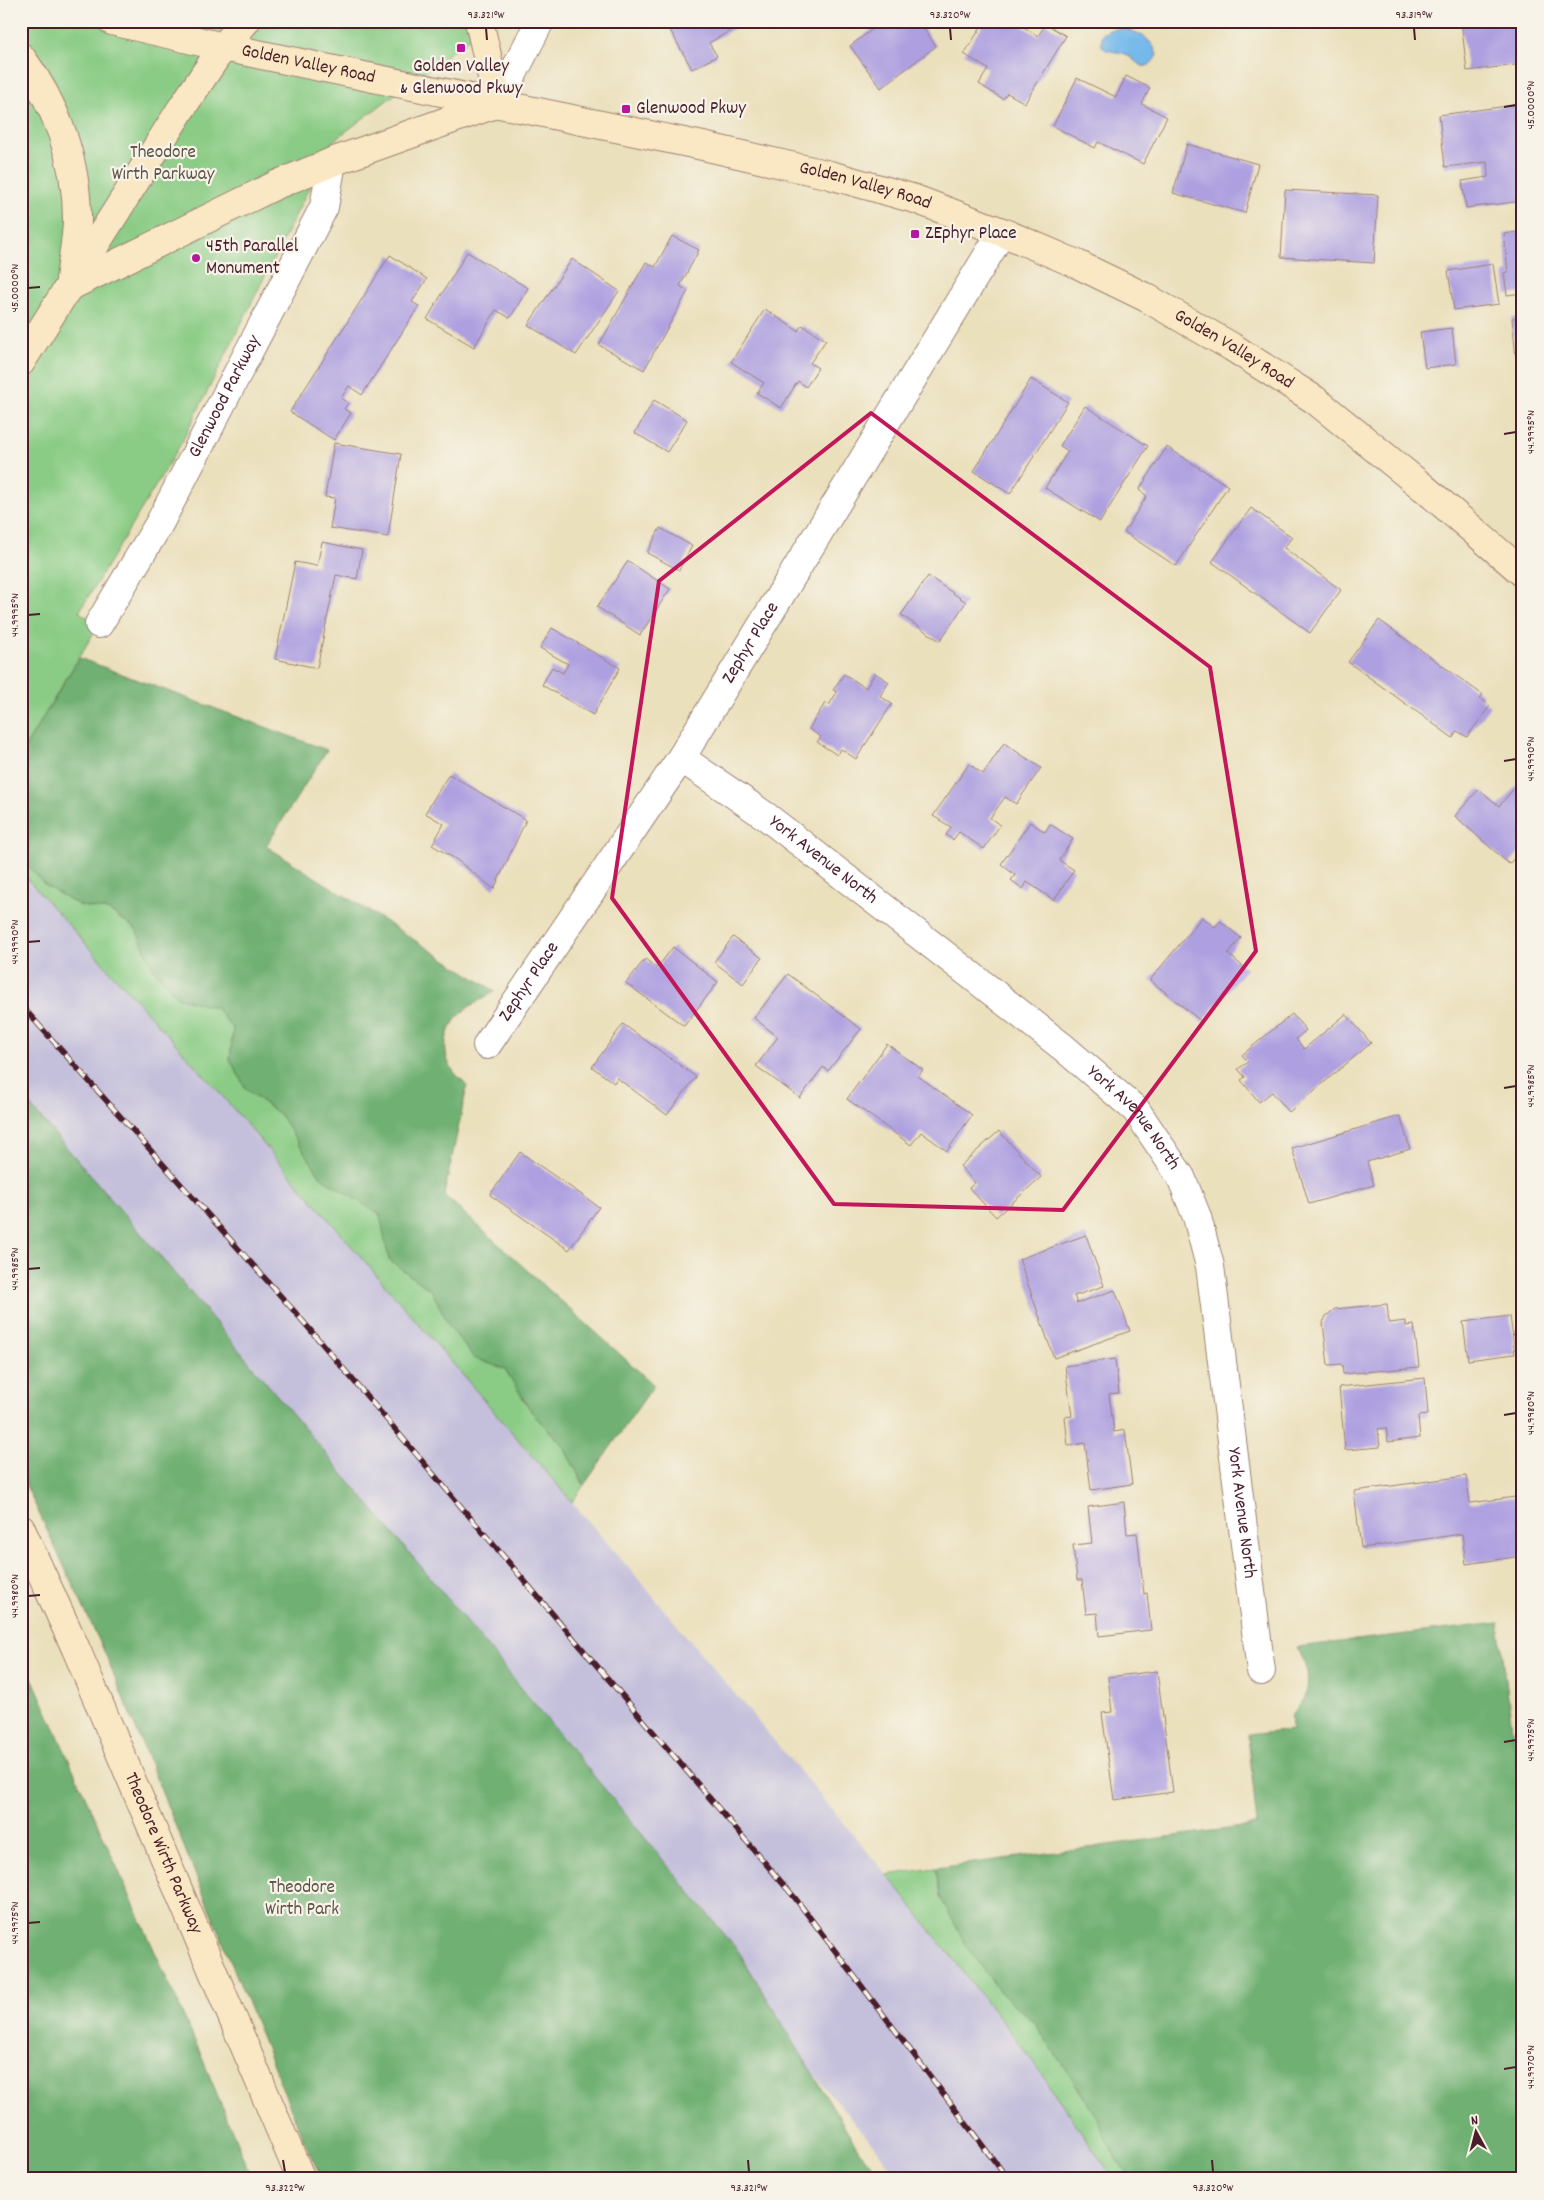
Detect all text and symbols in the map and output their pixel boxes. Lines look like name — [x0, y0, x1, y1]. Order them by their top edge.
text: 93.321°W — [468, 7, 504, 24]
text: 93.320°W — [930, 7, 970, 24]
text: 93.319°W — [1395, 7, 1433, 24]
street label: Golden Valley Road — [239, 38, 378, 92]
marker: Golden Valley & Glenwood Pkwy — [455, 42, 467, 54]
place label: Golden Valley & Glenwood Pkwy — [400, 54, 523, 103]
text: 45.0000°N — [1523, 81, 1540, 129]
place label: Glenwood Pkwy — [636, 96, 746, 123]
marker: Glenwood Pkwy — [620, 103, 632, 115]
park label: Theodore Wirth Parkway — [112, 140, 215, 189]
street label: Golden Valley Road — [796, 155, 935, 217]
place label: ZEphyr Place — [925, 221, 1017, 248]
marker: ZEphyr Place — [909, 228, 921, 240]
place label: 45th Parallel Monument — [206, 234, 299, 283]
marker: 45th Parallel Monument — [190, 252, 202, 264]
text: 45.0000°N — [7, 264, 24, 312]
street label: Golden Valley Road — [1169, 303, 1299, 397]
street label: Glenwood Parkway — [182, 330, 268, 463]
text: 44.9995°N — [1523, 410, 1540, 454]
text: 44.9995°N — [7, 593, 24, 637]
street label: Zephyr Place — [716, 597, 786, 689]
text: 44.9990°N — [1523, 737, 1540, 781]
street label: York Avenue North — [763, 809, 883, 911]
text: 44.9990°N — [7, 920, 24, 964]
street label: Zephyr Place — [493, 937, 566, 1027]
street label: York Avenue North — [1081, 1060, 1186, 1176]
text: 44.9985°N — [1523, 1064, 1540, 1108]
text: 44.9985°N — [7, 1247, 24, 1291]
text: 44.9980°N — [1523, 1391, 1540, 1435]
street label: York Avenue North — [1219, 1446, 1263, 1580]
text: 44.9980°N — [7, 1574, 24, 1618]
text: 44.9975°N — [1523, 1718, 1540, 1761]
street label: Theodore Wirth Parkway — [116, 1768, 209, 1939]
park label: Theodore Wirth Park — [265, 1875, 339, 1924]
text: 44.9975°N — [7, 1901, 24, 1944]
text: 44.9970°N — [1523, 2045, 1540, 2089]
north arrow — [1452, 2108, 1502, 2158]
text: N — [1470, 2111, 1479, 2131]
text: 93.322°W — [265, 2180, 305, 2197]
text: 93.321°W — [731, 2180, 767, 2197]
text: 93.320°W — [1193, 2180, 1233, 2197]

